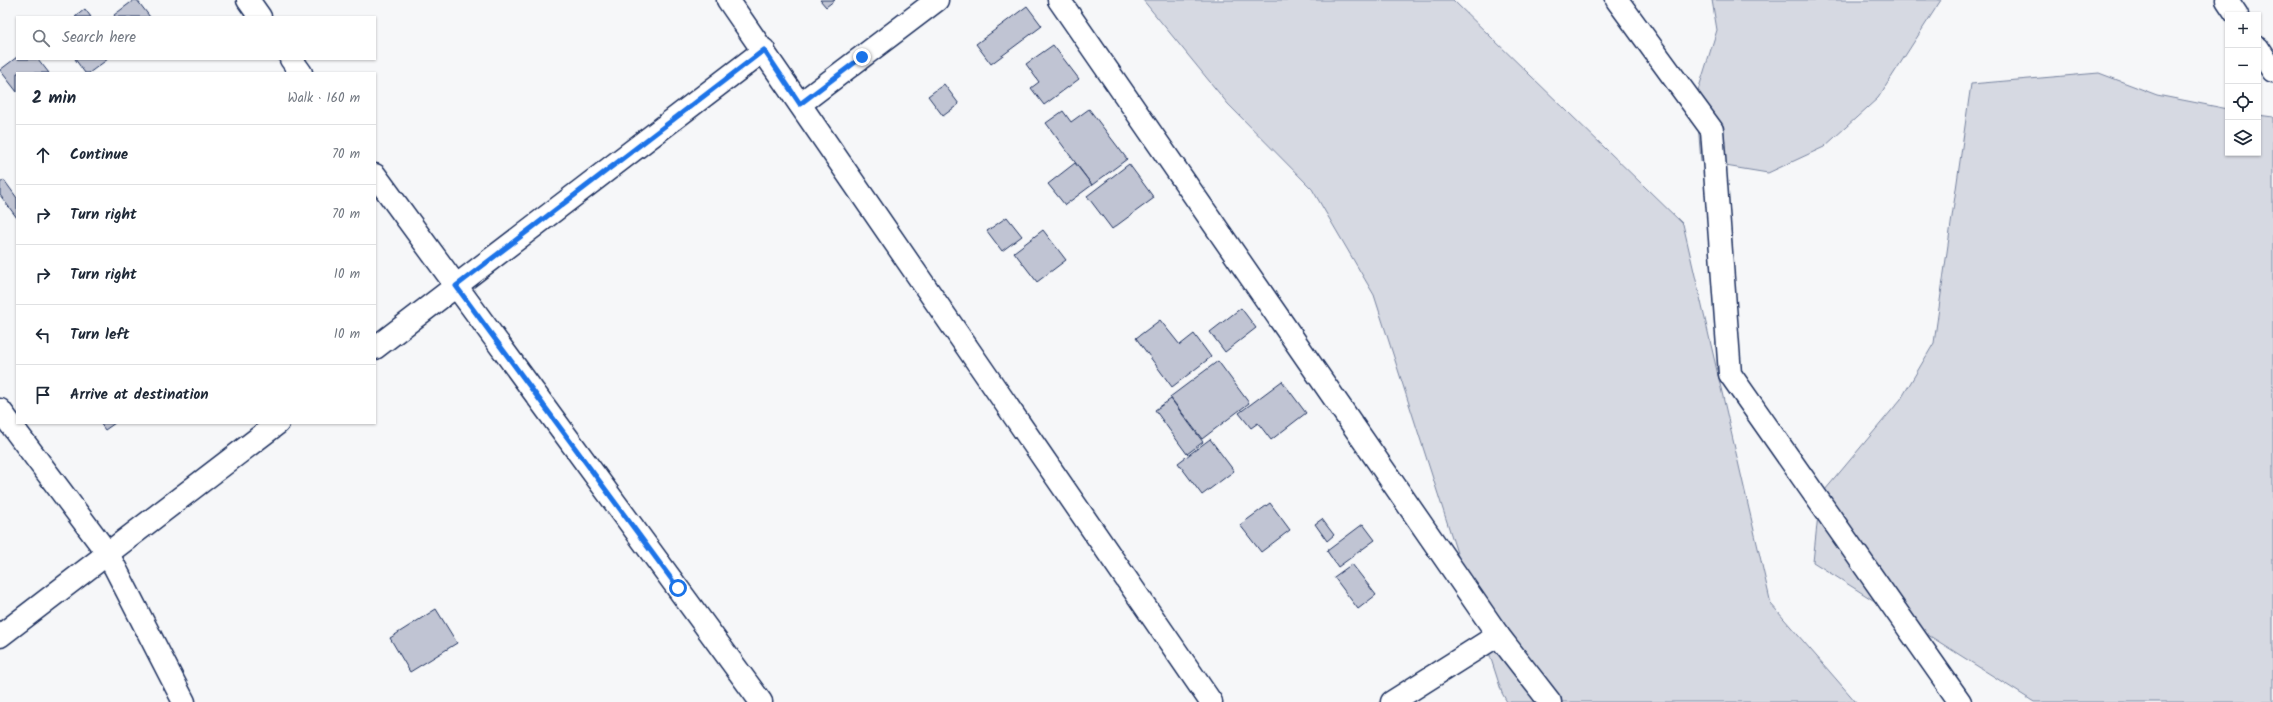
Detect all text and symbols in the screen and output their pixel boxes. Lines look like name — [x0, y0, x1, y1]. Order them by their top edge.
map controls — [2225, 12, 2261, 156]
button: + — [2225, 12, 2261, 48]
search box — [16, 16, 376, 60]
text: Search here — [62, 26, 136, 50]
icon: search — [30, 27, 52, 49]
route end — [853, 48, 871, 66]
button: − — [2225, 48, 2261, 84]
button: locate — [2225, 84, 2261, 120]
text: 2 min — [32, 85, 76, 112]
text: Walk · 160 m — [288, 88, 360, 109]
button: layers — [2225, 120, 2261, 156]
text: Continue — [70, 143, 128, 167]
icon: ahead — [32, 144, 54, 166]
text: 70 m — [332, 144, 360, 165]
text: Turn right — [70, 203, 137, 227]
icon: right — [32, 204, 54, 226]
text: 70 m — [332, 204, 360, 225]
text: Turn right — [70, 263, 137, 287]
icon: right — [32, 264, 54, 286]
text: 10 m — [334, 264, 360, 285]
text: Turn left — [70, 323, 130, 347]
icon: left — [32, 324, 54, 346]
text: 10 m — [334, 324, 360, 345]
text: Arrive at destination — [70, 383, 209, 407]
icon: arrive — [32, 384, 54, 406]
route start — [669, 579, 687, 597]

